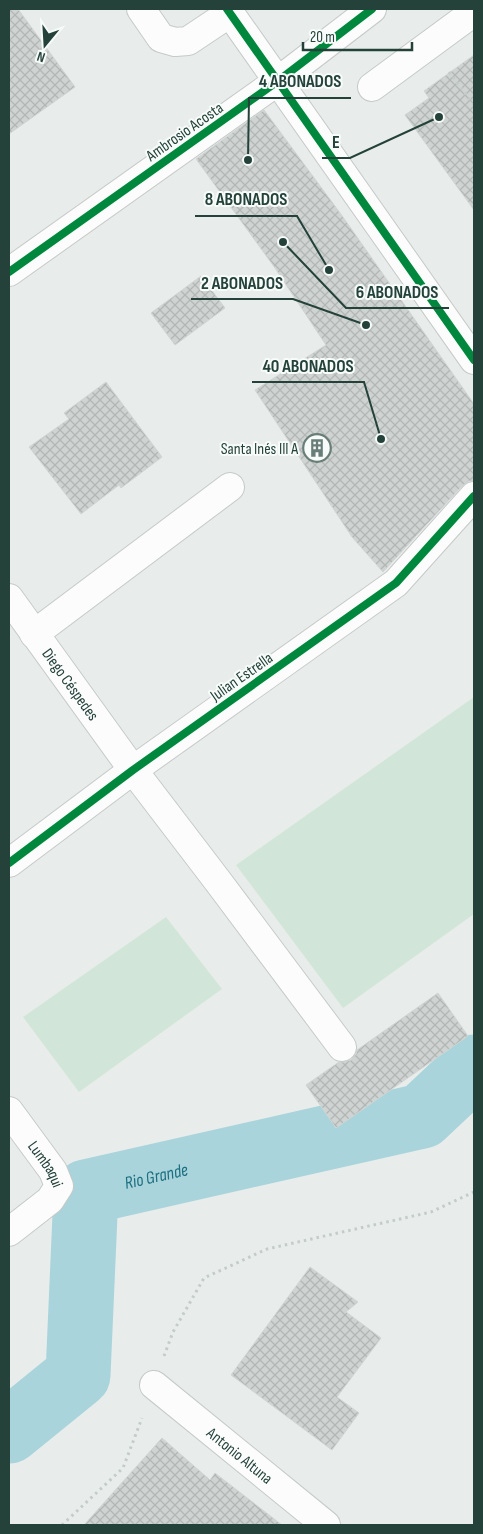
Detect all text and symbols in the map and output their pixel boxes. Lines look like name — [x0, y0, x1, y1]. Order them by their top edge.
north arrow — [20, 20, 70, 70]
scale bar — [303, 20, 412, 52]
text: 20 m — [310, 28, 335, 47]
text: N — [35, 48, 47, 66]
callout: 4 ABONADOS — [249, 65, 351, 98]
text: 4 ABONADOS — [259, 71, 341, 92]
street label: Ambrosio Acosta — [142, 99, 227, 166]
callout: E — [322, 125, 350, 158]
text: E — [332, 132, 340, 153]
callout: 8 ABONADOS — [195, 183, 297, 216]
text: 8 ABONADOS — [205, 189, 287, 210]
callout: 2 ABONADOS — [191, 266, 293, 299]
text: 2 ABONADOS — [201, 273, 283, 294]
callout: 6 ABONADOS — [346, 275, 449, 308]
text: 6 ABONADOS — [356, 282, 438, 303]
callout: 40 ABONADOS — [252, 349, 364, 382]
text: 40 ABONADOS — [262, 356, 354, 377]
building icon: Santa Inés III A — [302, 433, 332, 463]
place label: Santa Inés III A — [221, 440, 298, 459]
street label: Diego Céspedes — [37, 645, 102, 725]
street label: Julian Estrella — [206, 649, 277, 706]
street label: Lumbaqui — [23, 1138, 67, 1191]
water label: Rio Grande — [123, 1159, 190, 1194]
street label: Antonio Altuna — [202, 1423, 276, 1489]

